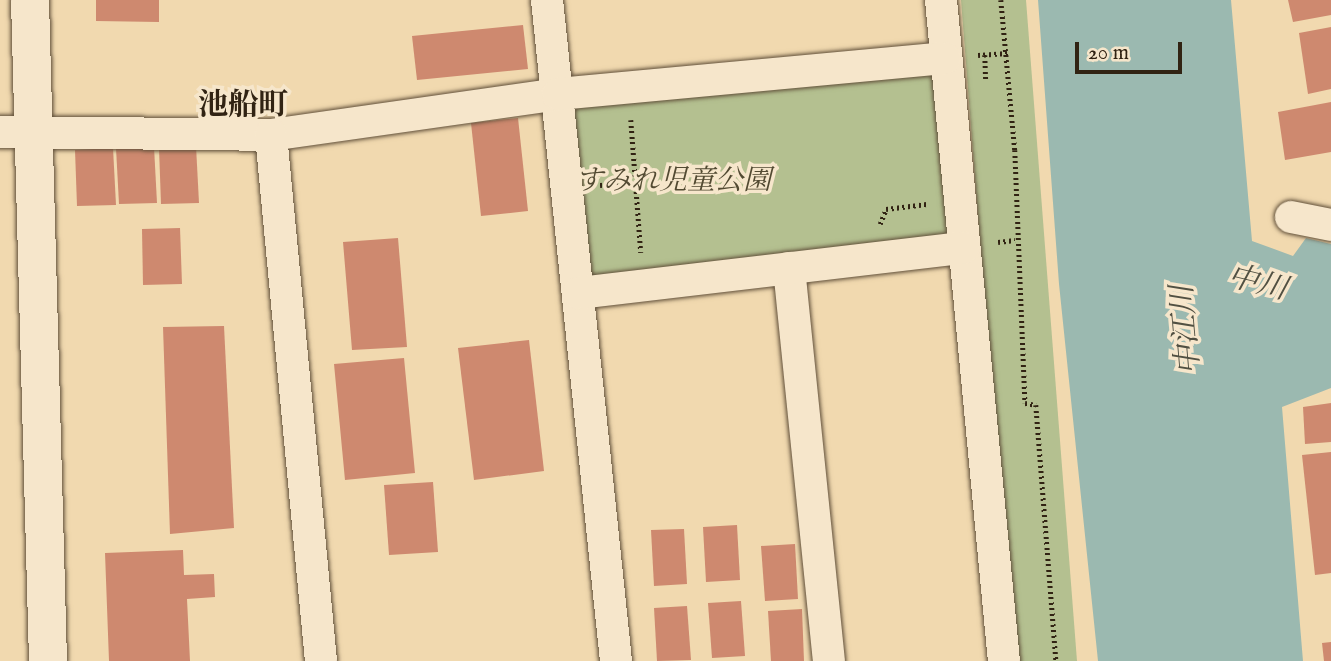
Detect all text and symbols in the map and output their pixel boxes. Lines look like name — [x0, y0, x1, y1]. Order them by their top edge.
scale bar — [1079, 28, 1186, 72]
text: 20 m — [1088, 40, 1129, 67]
district label: 池船町 — [198, 88, 288, 124]
park label: すみれ児童公園 — [575, 165, 771, 199]
water label: 中川 — [1224, 259, 1290, 309]
water label: 中江川 — [1165, 284, 1209, 376]

